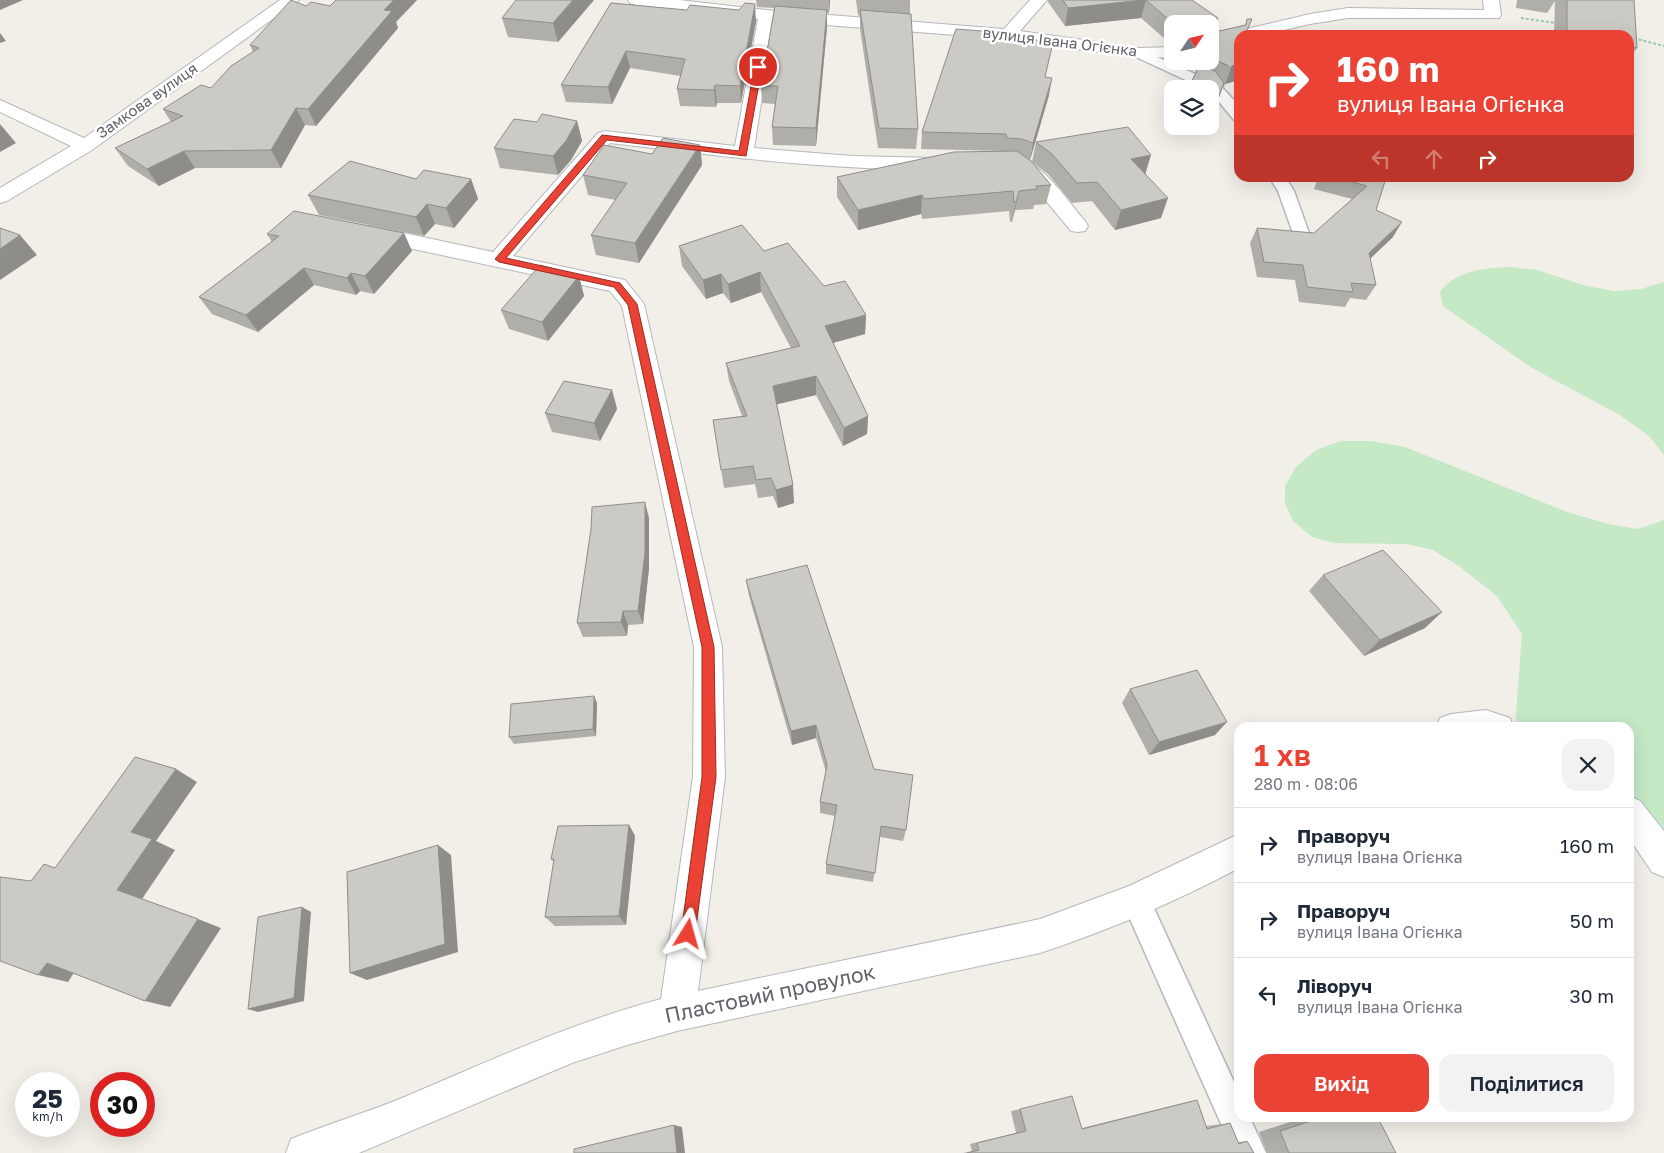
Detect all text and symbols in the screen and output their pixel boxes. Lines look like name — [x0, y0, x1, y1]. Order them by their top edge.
north arrow — [1164, 15, 1219, 70]
map controls — [1164, 15, 1219, 135]
street label: вулиця Івана Огієнка — [982, 23, 1138, 59]
pin — [737, 46, 779, 88]
text: 160 m — [1337, 48, 1439, 90]
icon: right — [1254, 50, 1319, 115]
icon: arrive — [744, 53, 772, 81]
street label: Замкова вулиця — [92, 59, 200, 142]
button: layers — [1164, 80, 1219, 135]
text: вулиця Івана Огієнка — [1337, 90, 1565, 117]
icon: left — [1367, 145, 1395, 173]
icon: ahead — [1420, 145, 1448, 173]
icon: right — [1473, 145, 1501, 173]
text: 1 хв — [1254, 737, 1311, 773]
button: close — [1562, 739, 1614, 791]
text: 280 m · 08:06 — [1254, 774, 1358, 794]
text: Праворуч — [1297, 824, 1390, 847]
icon: right — [1254, 831, 1282, 859]
text: 160 m — [1560, 834, 1614, 857]
text: вулиця Івана Огієнка — [1297, 847, 1463, 867]
text: Праворуч — [1297, 899, 1390, 922]
icon: right — [1254, 906, 1282, 934]
position arrow — [661, 907, 713, 959]
text: 50 m — [1570, 909, 1614, 932]
text: вулиця Івана Огієнка — [1297, 922, 1463, 942]
street label: Пластовий провулок — [662, 958, 877, 1028]
text: Ліворуч — [1297, 974, 1372, 997]
icon: left — [1254, 981, 1282, 1009]
text: 30 m — [1570, 984, 1614, 1007]
text: вулиця Івана Огієнка — [1297, 997, 1463, 1017]
button: Вихід — [1254, 1054, 1429, 1112]
button: Поділитися — [1439, 1054, 1614, 1112]
speed limit sign: 30 — [90, 1072, 155, 1137]
text: 25 — [32, 1083, 63, 1114]
text: km/h — [32, 1109, 63, 1124]

